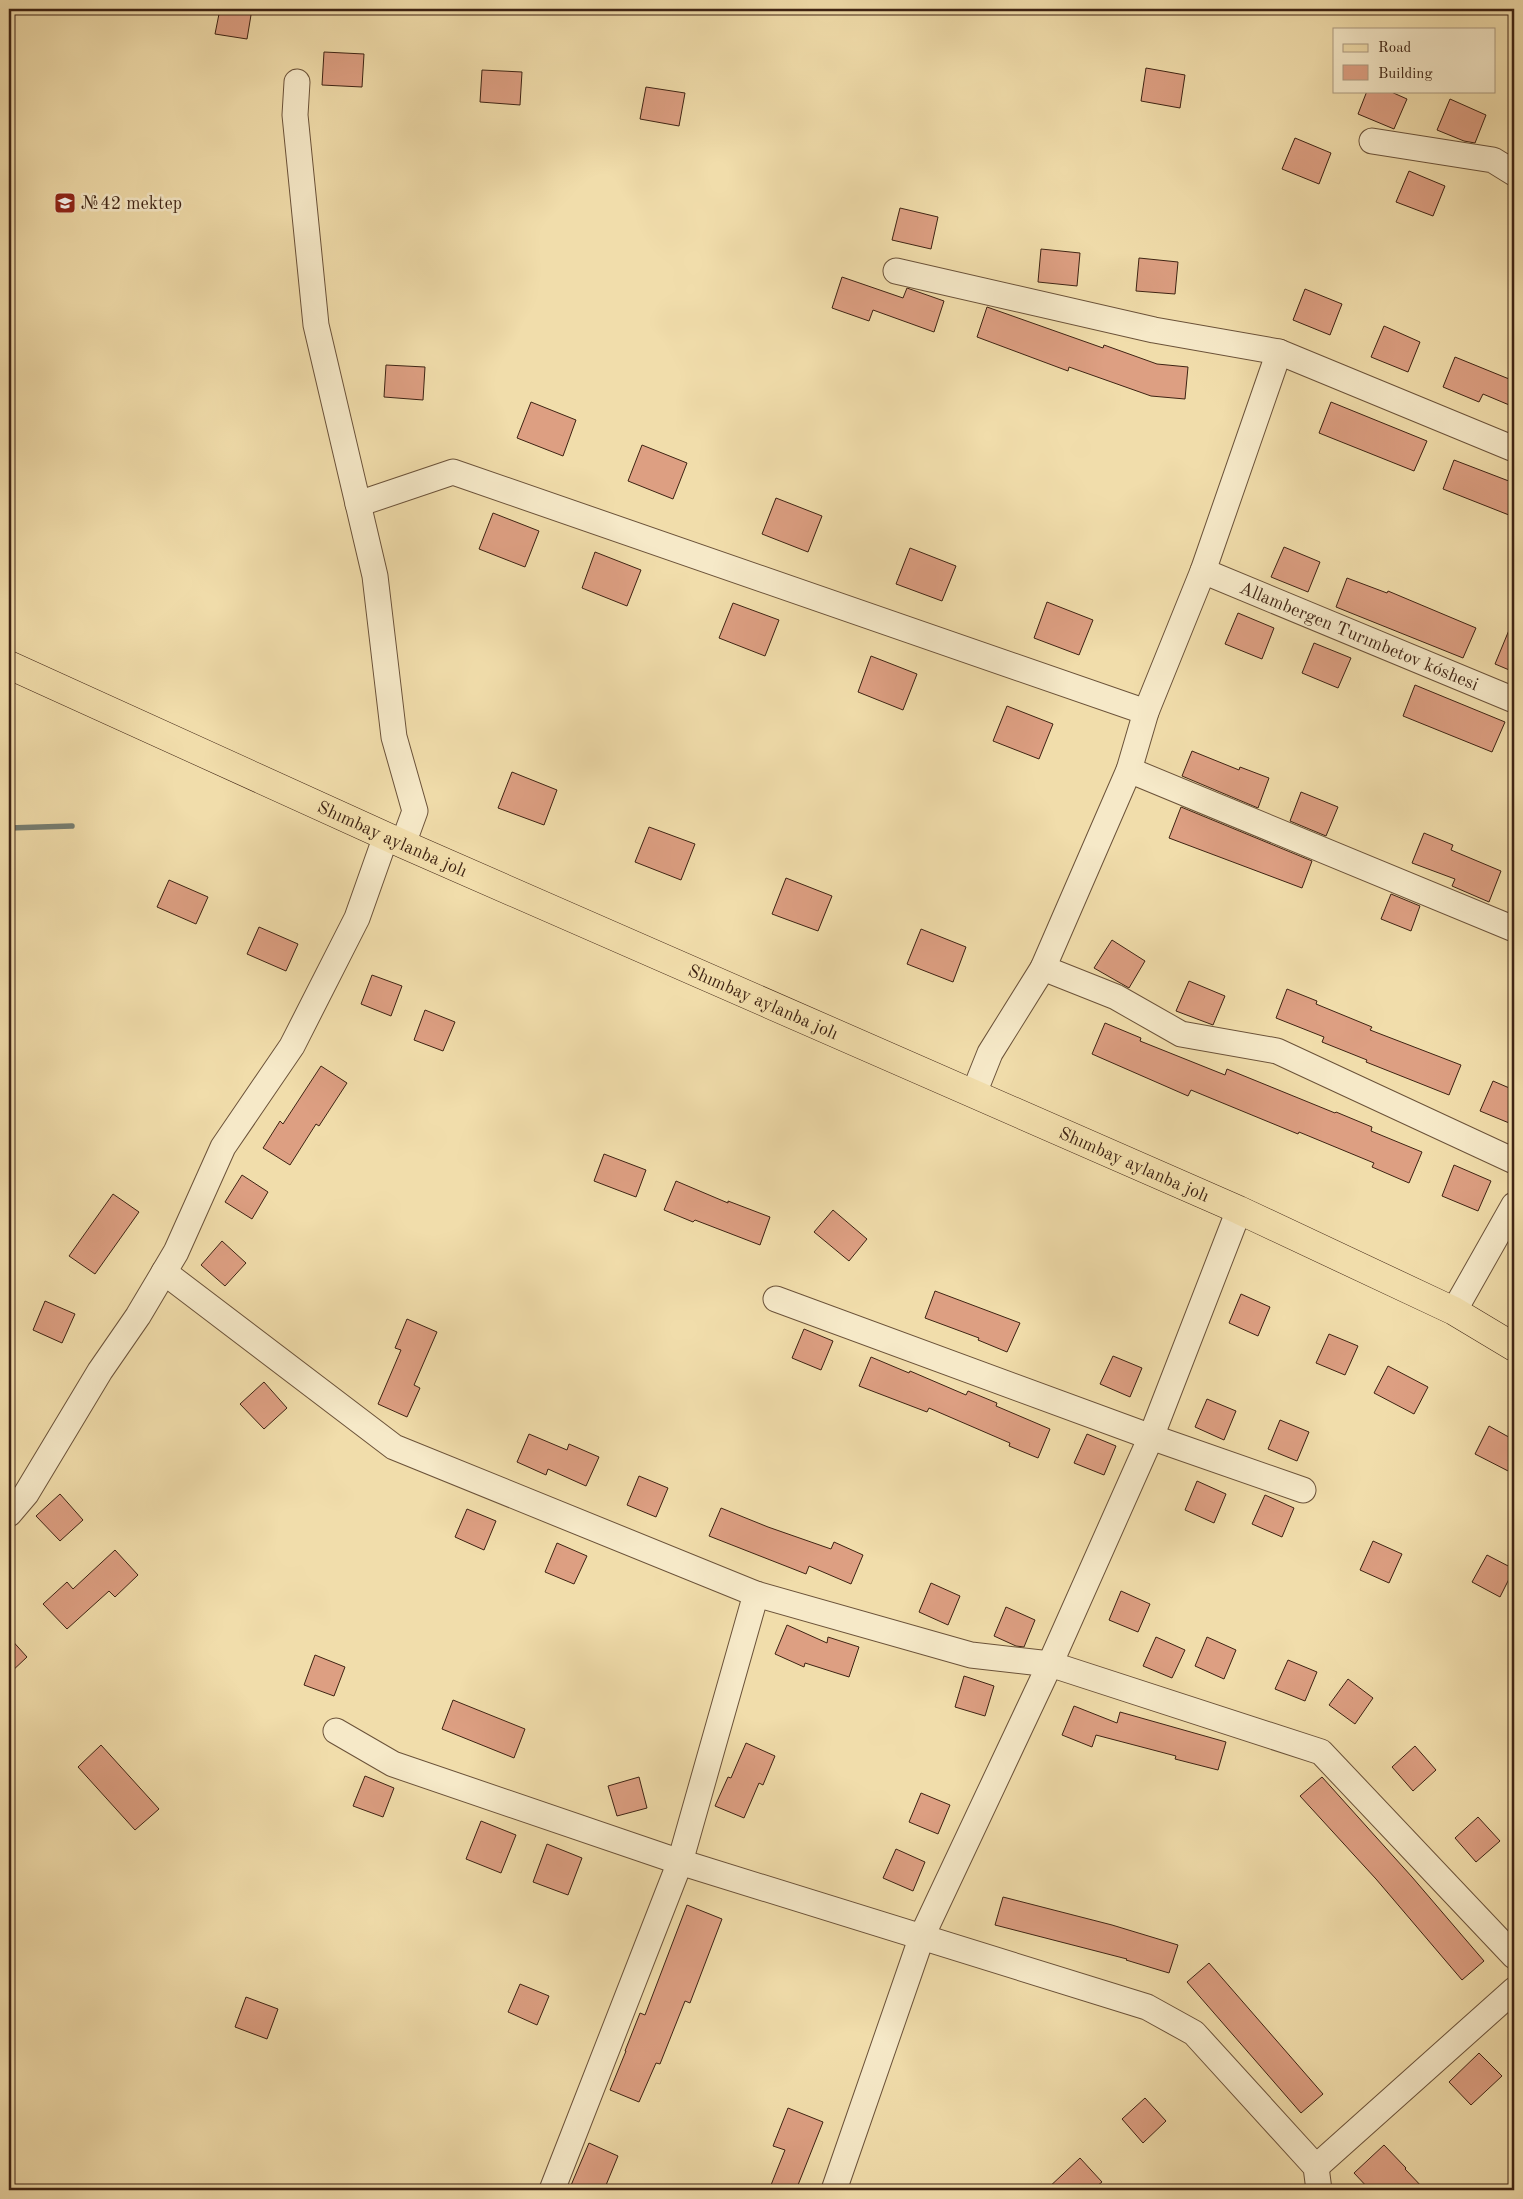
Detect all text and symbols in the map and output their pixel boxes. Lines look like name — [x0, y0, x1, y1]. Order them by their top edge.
legend — [1333, 28, 1496, 92]
text: Road — [1378, 41, 1412, 56]
text: Building — [1378, 67, 1433, 82]
school or university icon: №42 mektep — [53, 191, 77, 215]
place label: №42 mektep — [81, 195, 182, 213]
street label: Allambergen Turımbetov kóshesi — [1237, 579, 1481, 694]
street label: Shımbay aylanba jolı — [314, 798, 470, 881]
street label: Shımbay aylanba jolı — [685, 962, 841, 1043]
street label: Shımbay aylanba jolı — [1056, 1124, 1212, 1206]

